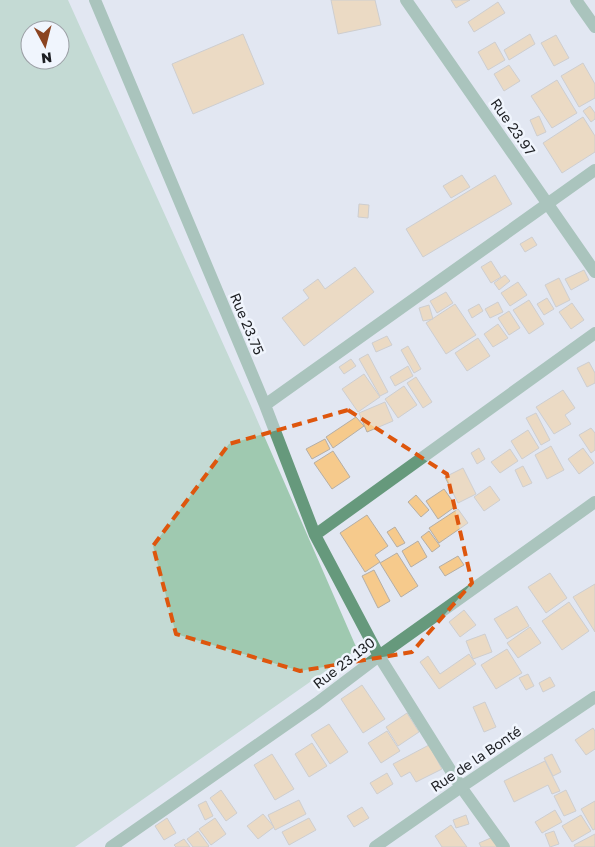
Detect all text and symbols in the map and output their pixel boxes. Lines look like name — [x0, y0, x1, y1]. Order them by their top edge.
north arrow — [20, 20, 70, 70]
text: N — [40, 49, 53, 67]
street label: Rue 23.97 — [488, 95, 539, 159]
street label: Rue 23.75 — [227, 290, 268, 357]
street label: Rue 23.130 — [309, 633, 378, 692]
street label: Rue de la Bonté — [427, 722, 524, 795]

